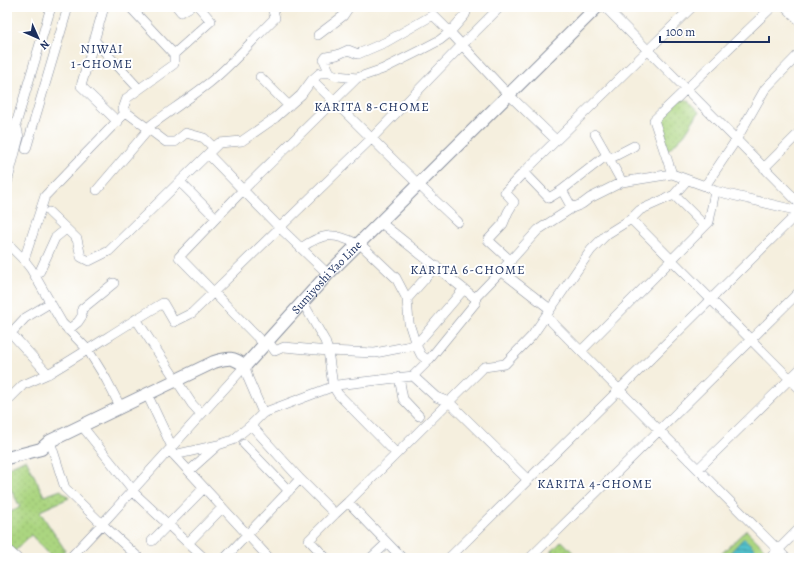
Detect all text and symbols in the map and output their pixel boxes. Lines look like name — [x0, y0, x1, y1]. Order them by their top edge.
north arrow — [18, 18, 58, 58]
scale bar — [660, 18, 769, 44]
text: 100 m — [666, 24, 695, 40]
text: N — [37, 37, 53, 53]
district label: NIWAI 1-CHOME — [71, 40, 133, 72]
district label: KARITA 8-CHOME — [314, 98, 430, 115]
street label: Sumiyoshi Yao Line — [288, 237, 365, 317]
district label: KARITA 6-CHOME — [410, 261, 526, 278]
district label: KARITA 4-CHOME — [537, 475, 653, 492]

